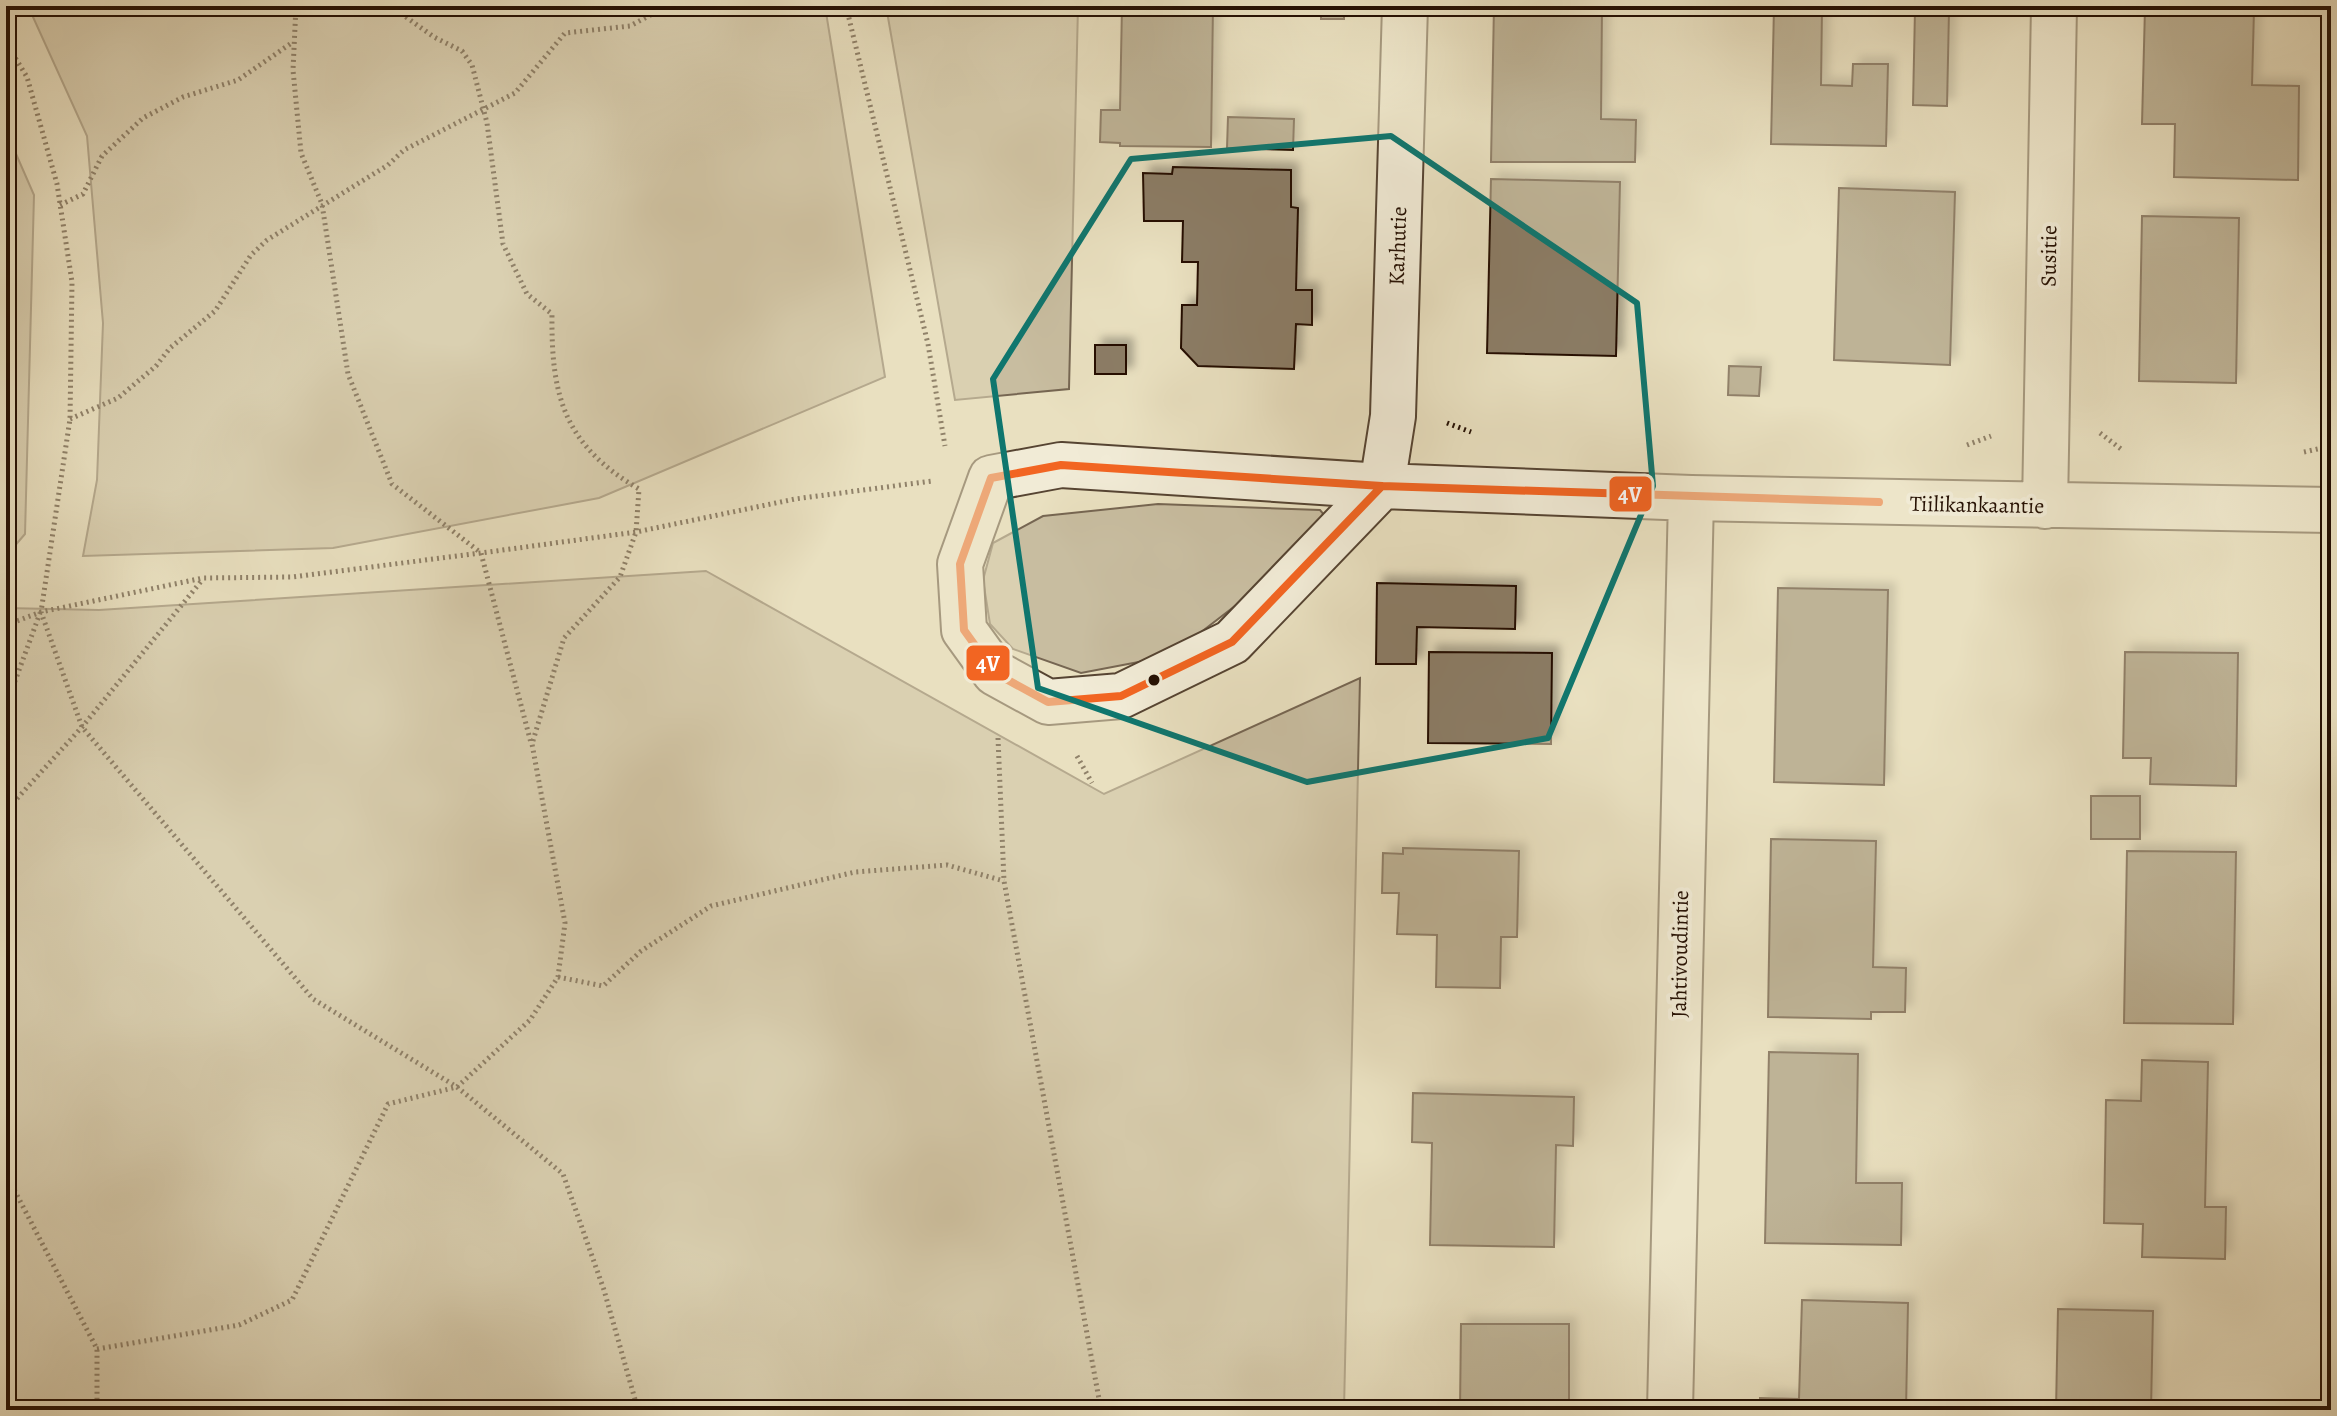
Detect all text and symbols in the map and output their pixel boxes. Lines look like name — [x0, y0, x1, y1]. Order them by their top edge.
street label: Karhutie — [1382, 206, 1414, 286]
street label: Susitie — [2033, 225, 2065, 287]
line badge: 4V — [1608, 475, 1653, 513]
text: 4V — [1618, 480, 1642, 510]
street label: Tiilikankaantie — [1909, 489, 2045, 521]
line badge: 4V — [965, 644, 1011, 682]
text: 4V — [976, 649, 1000, 679]
unlabelled marker — [1146, 672, 1162, 688]
street label: Jahtivoudintie — [1664, 890, 1696, 1018]

